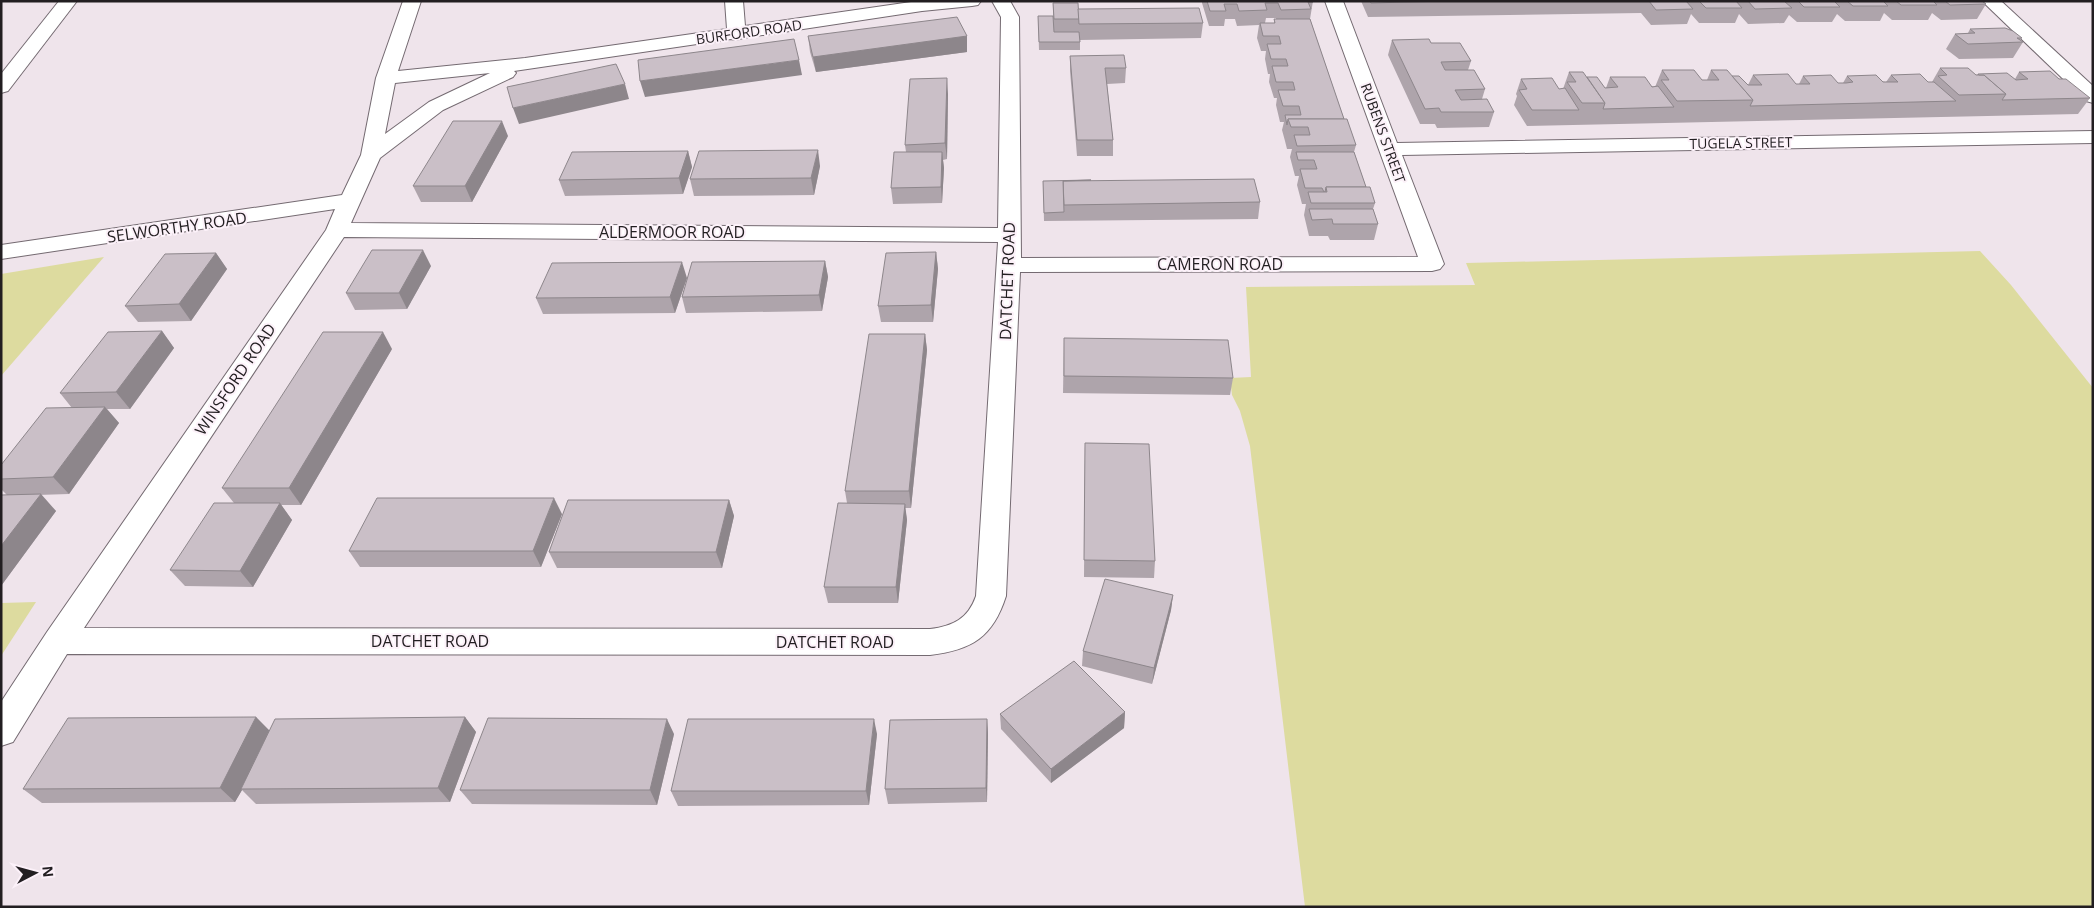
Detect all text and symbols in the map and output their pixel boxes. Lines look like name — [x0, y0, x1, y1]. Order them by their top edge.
street label: BURFORD ROAD — [695, 15, 803, 48]
street label: RUBENS STREET — [1357, 80, 1410, 186]
street label: TUGELA STREET — [1689, 132, 1793, 153]
street label: SELWORTHY ROAD — [106, 206, 248, 248]
street label: ALDERMOOR ROAD — [599, 221, 745, 243]
street label: DATCHET ROAD — [994, 221, 1020, 341]
street label: CAMERON ROAD — [1157, 253, 1283, 275]
street label: WINSFORD ROAD — [189, 319, 281, 439]
street label: DATCHET ROAD — [371, 630, 489, 652]
street label: DATCHET ROAD — [776, 631, 894, 653]
north arrow — [10, 848, 60, 898]
text: N — [38, 865, 58, 878]

